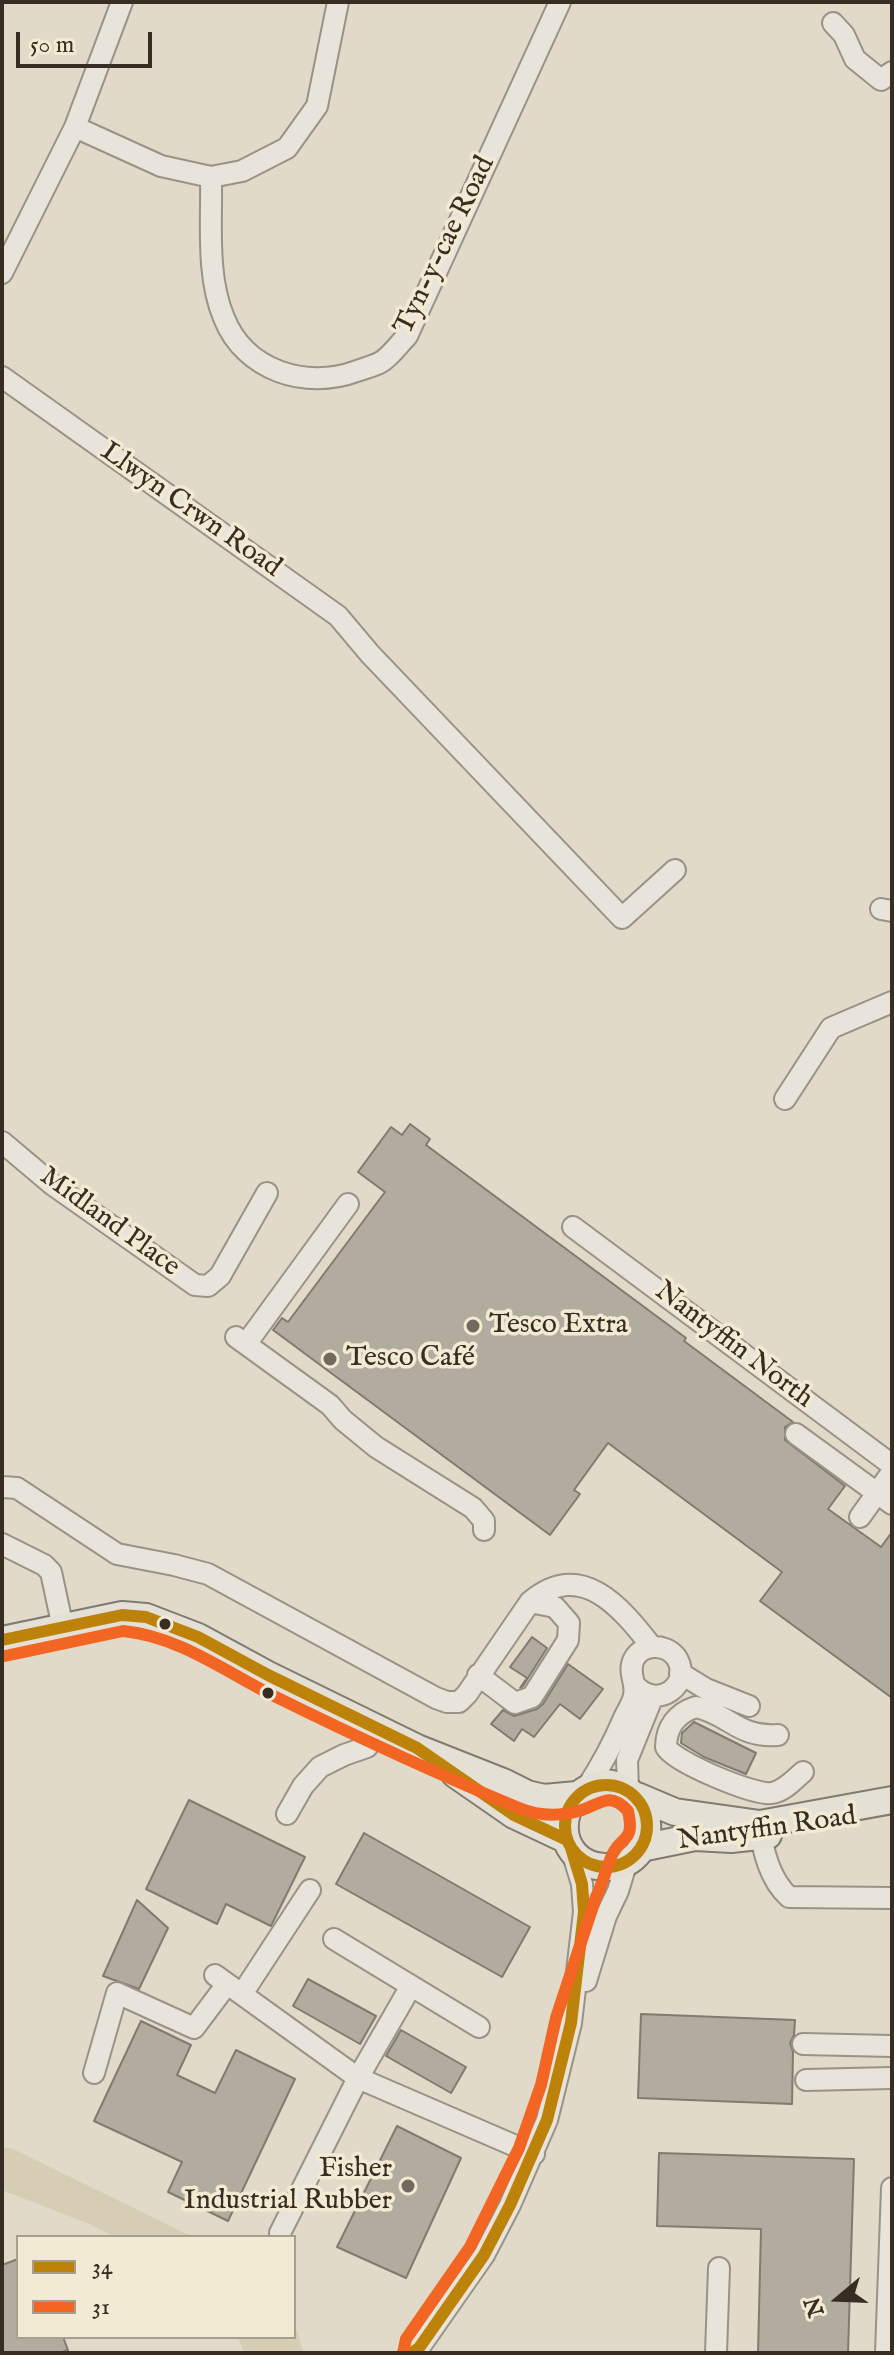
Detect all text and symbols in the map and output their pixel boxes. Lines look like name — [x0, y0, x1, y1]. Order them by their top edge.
scale bar — [20, 16, 156, 66]
text: 50 m — [30, 30, 74, 61]
street label: Tyn-y-cae Road — [388, 151, 504, 341]
street label: Llwyn Crwn Road — [93, 436, 287, 586]
street label: Midland Place — [32, 1161, 186, 1285]
street label: Nantyffin North — [647, 1275, 819, 1417]
place label: Tesco Extra — [489, 1309, 628, 1343]
marker: Tesco Extra — [464, 1317, 482, 1335]
place label: Tesco Café — [346, 1342, 475, 1376]
marker: Tesco Café — [321, 1350, 339, 1368]
unlabelled marker — [157, 1616, 173, 1632]
unlabelled marker — [260, 1685, 276, 1701]
street label: Nantyffin Road — [676, 1801, 858, 1859]
place label: Fisher Industrial Rubber — [184, 2153, 392, 2219]
marker: Fisher Industrial Rubber — [399, 2177, 417, 2195]
legend — [16, 2235, 296, 2339]
text: 34 — [92, 2252, 113, 2283]
north arrow — [798, 2259, 878, 2339]
text: 31 — [92, 2292, 110, 2323]
text: N — [799, 2293, 832, 2320]

